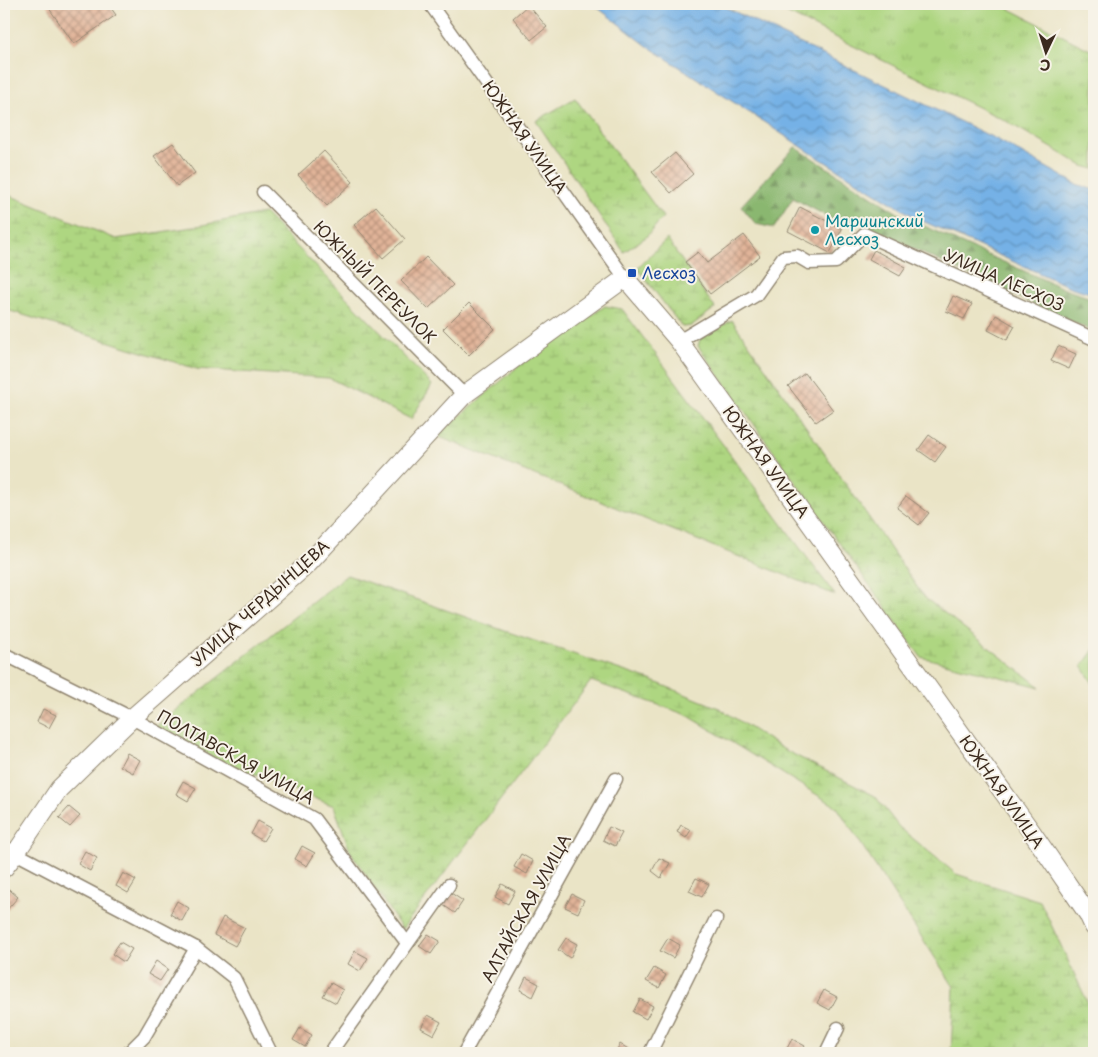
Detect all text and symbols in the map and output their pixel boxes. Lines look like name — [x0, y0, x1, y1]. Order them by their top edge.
north arrow — [1020, 28, 1070, 78]
text: С — [1039, 55, 1051, 76]
street label: ЮЖНАЯ УЛИЦА — [478, 75, 574, 198]
place label: Мариинский Лесхоз — [825, 208, 924, 250]
street label: ЮЖНЫЙ ПЕРЕУЛОК — [309, 214, 443, 348]
marker: Мариинский Лесхоз — [809, 224, 821, 236]
street label: УЛИЦА ЛЕСХОЗ — [941, 242, 1068, 316]
place label: Лесхоз — [642, 260, 696, 284]
marker: Лесхоз — [626, 267, 638, 279]
street label: ЮЖНАЯ УЛИЦА — [718, 400, 816, 522]
street label: УЛИЦА ЧЕРДЫНЦЕВА — [185, 533, 334, 671]
street label: ПОЛТАВСКАЯ УЛИЦА — [154, 703, 319, 809]
street label: ЮЖНАЯ УЛИЦА — [955, 730, 1051, 853]
street label: АЛТАЙСКАЯ УЛИЦА — [474, 829, 576, 986]

